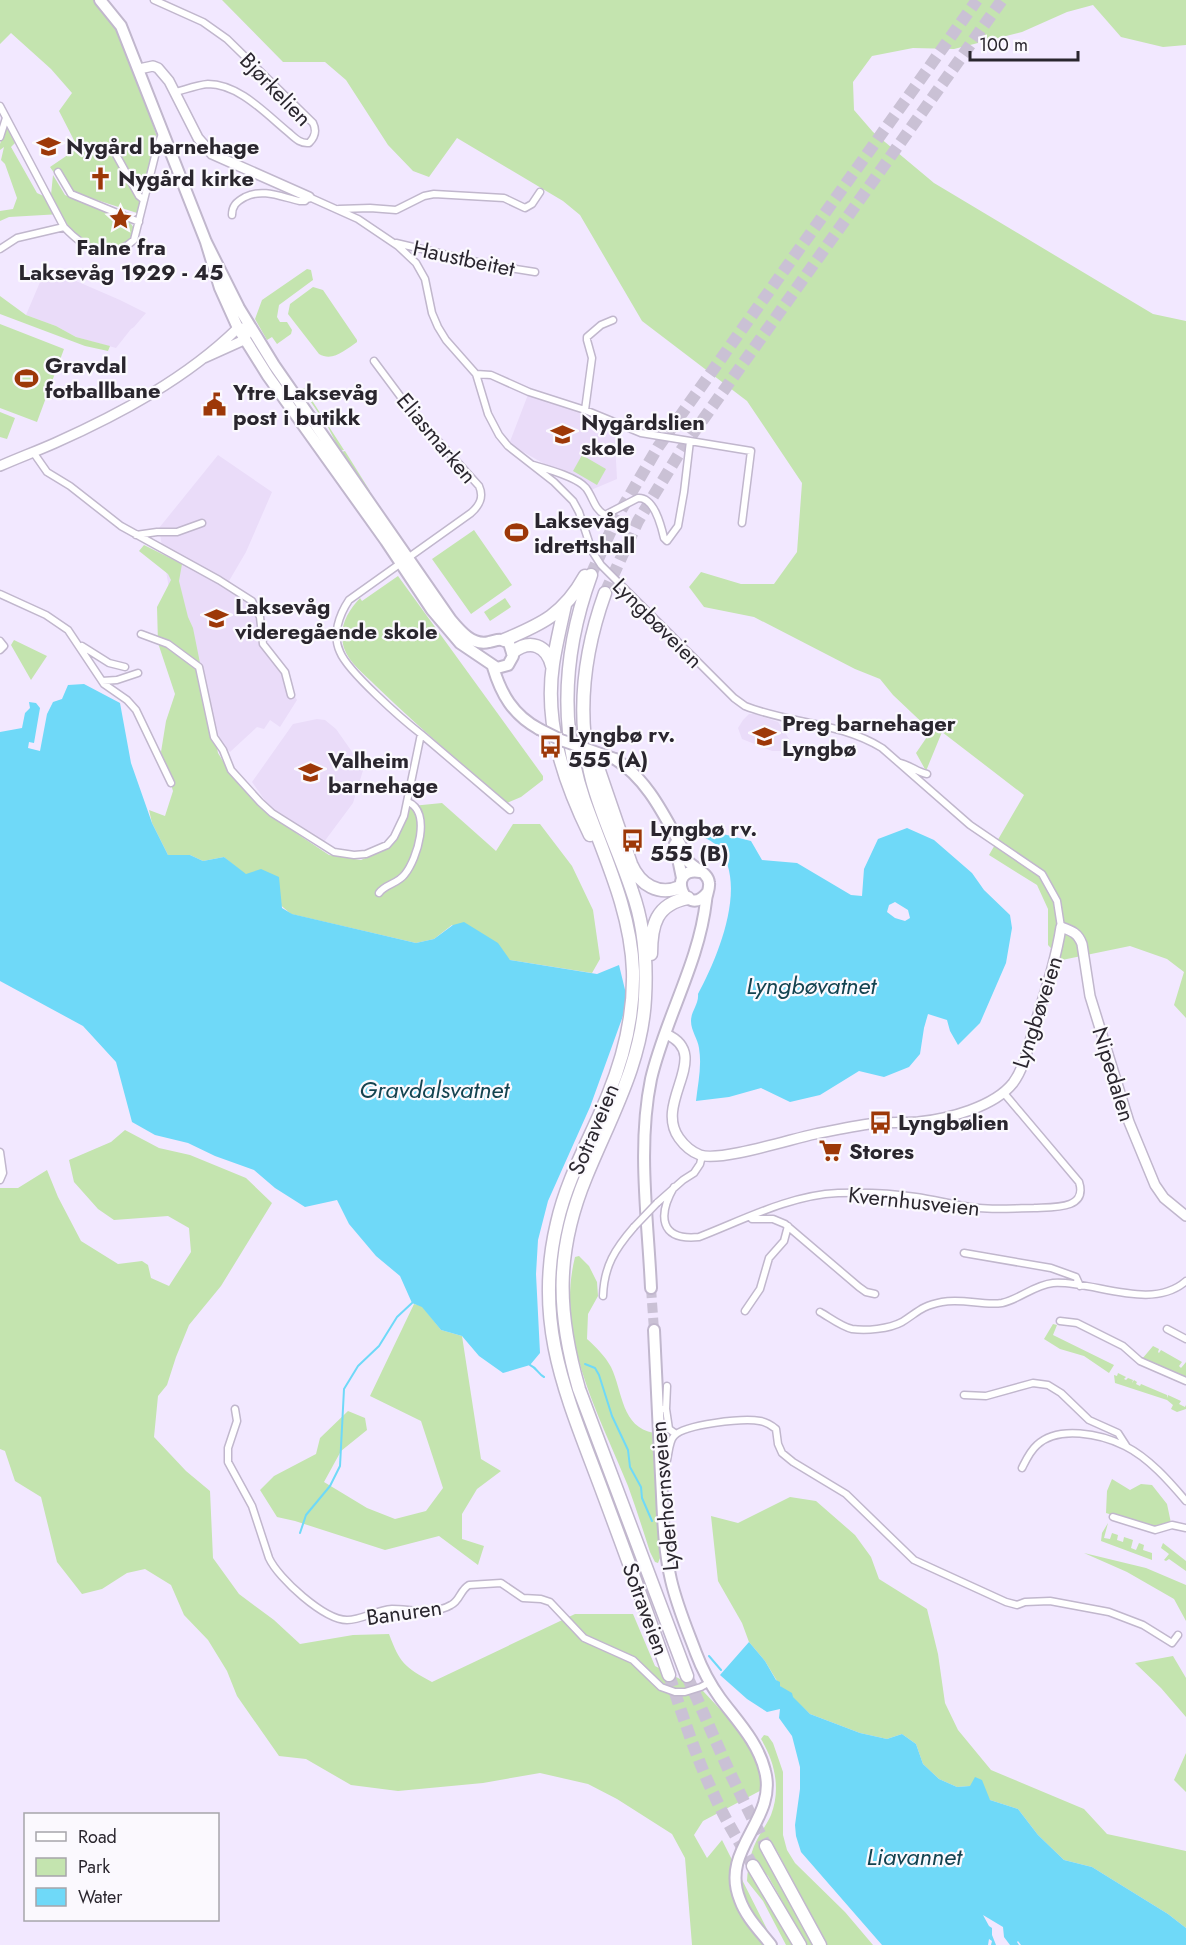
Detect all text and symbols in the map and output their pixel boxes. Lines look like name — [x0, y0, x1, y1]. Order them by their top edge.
scale bar — [970, 24, 1078, 62]
text: 100 m — [979, 32, 1028, 58]
street label: Bjørkelien — [233, 45, 319, 133]
place label: Nygård barnehage — [66, 130, 259, 162]
school or university icon: Nygård barnehage — [35, 133, 61, 159]
place label: Nygård kirke — [118, 162, 254, 194]
church icon: Nygård kirke — [87, 165, 113, 191]
place icon: Falne fra Laksevåg 1929 - 45 — [108, 205, 134, 231]
place label: Falne fra Laksevåg 1929 - 45 — [19, 231, 223, 288]
street label: Haustbeitet — [410, 232, 519, 285]
place label: Gravdal fotballbane — [45, 349, 161, 406]
sports icon: Gravdal fotballbane — [14, 365, 40, 391]
place label: Ytre Laksevåg post i butikk — [232, 376, 378, 433]
street label: Eliasmarken — [389, 386, 485, 490]
public building icon: Ytre Laksevåg post i butikk — [202, 392, 228, 418]
place label: Nygårdslien skole — [581, 406, 705, 463]
school or university icon: Nygårdslien skole — [550, 422, 576, 448]
place label: Laksevåg idrettshall — [534, 504, 635, 561]
sports icon: Laksevåg idrettshall — [503, 520, 529, 546]
street label: Lyngbøveien — [606, 571, 710, 675]
place label: Laksevåg videregående skole — [234, 590, 438, 647]
school or university icon: Laksevåg videregående skole — [204, 606, 230, 632]
place label: Preg barnehager Lyngbø — [782, 707, 956, 764]
place label: Lyngbø rv. 555 (A) — [568, 718, 675, 775]
school or university icon: Preg barnehager Lyngbø — [751, 723, 777, 749]
bus stop icon: Lyngbø rv. 555 (A) — [537, 734, 563, 760]
place label: Valheim barnehage — [327, 744, 438, 801]
school or university icon: Valheim barnehage — [297, 760, 323, 786]
place label: Lyngbø rv. 555 (B) — [650, 812, 757, 869]
bus stop icon: Lyngbø rv. 555 (B) — [619, 828, 645, 854]
street label: Lyngbøveien — [1004, 952, 1070, 1072]
water label: Lyngbøvatnet — [746, 968, 877, 1003]
street label: Nipedalen — [1084, 1023, 1144, 1125]
water label: Gravdalsvatnet — [359, 1072, 510, 1107]
street label: Sotraveien — [559, 1078, 627, 1180]
place label: Lyngbølien — [898, 1106, 1009, 1138]
bus stop icon: Lyngbølien — [867, 1109, 893, 1135]
place label: Stores — [849, 1135, 914, 1167]
supermarket icon: Stores — [818, 1138, 844, 1164]
street label: Kvernhusveien — [847, 1178, 981, 1224]
street label: Lyderhornsveien — [641, 1420, 687, 1572]
street label: Sotraveien — [614, 1558, 678, 1660]
street label: Banuren — [364, 1591, 444, 1633]
legend — [24, 1813, 219, 1921]
text: Road — [78, 1824, 117, 1850]
water label: Liavannet — [866, 1839, 963, 1874]
text: Park — [78, 1854, 110, 1880]
text: Water — [78, 1884, 123, 1910]

